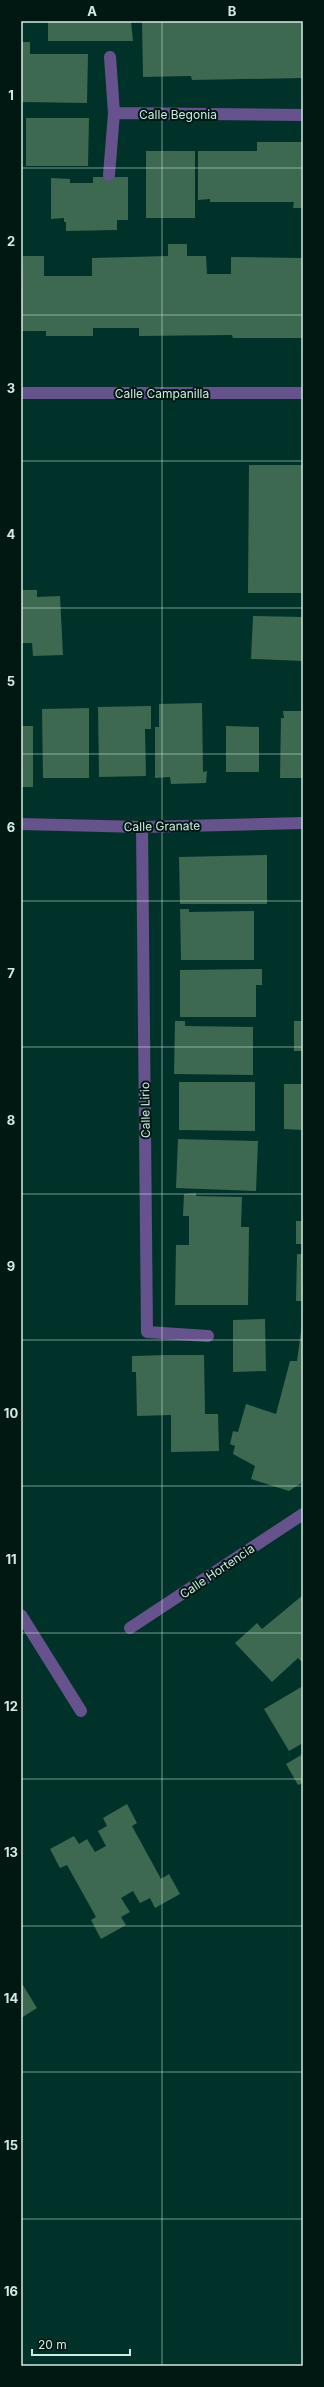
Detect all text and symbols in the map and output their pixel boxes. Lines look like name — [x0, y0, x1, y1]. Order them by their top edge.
text: A — [87, 3, 97, 19]
text: B — [228, 3, 237, 19]
text: 1 — [8, 87, 14, 103]
street label: Calle Begonia — [139, 107, 217, 122]
text: 2 — [7, 233, 15, 249]
text: 3 — [7, 380, 15, 396]
street label: Calle Campanilla — [115, 386, 209, 401]
text: 4 — [7, 526, 16, 542]
text: 5 — [7, 673, 15, 689]
street label: Calle Granate — [124, 818, 200, 834]
text: 6 — [7, 819, 15, 835]
text: 7 — [7, 965, 15, 981]
street label: Calle Lirio — [137, 1082, 153, 1138]
text: 8 — [7, 1112, 15, 1128]
text: 9 — [7, 1258, 15, 1274]
text: 10 — [4, 1405, 18, 1421]
street label: Calle Hortencia — [177, 1540, 257, 1602]
text: 11 — [5, 1551, 17, 1567]
text: 12 — [4, 1698, 18, 1714]
text: 13 — [4, 1844, 18, 1860]
text: 14 — [4, 1990, 18, 2006]
text: 15 — [4, 2137, 18, 2153]
text: 16 — [4, 2283, 18, 2299]
scale bar — [32, 2331, 130, 2357]
text: 20 m — [38, 2337, 67, 2352]

